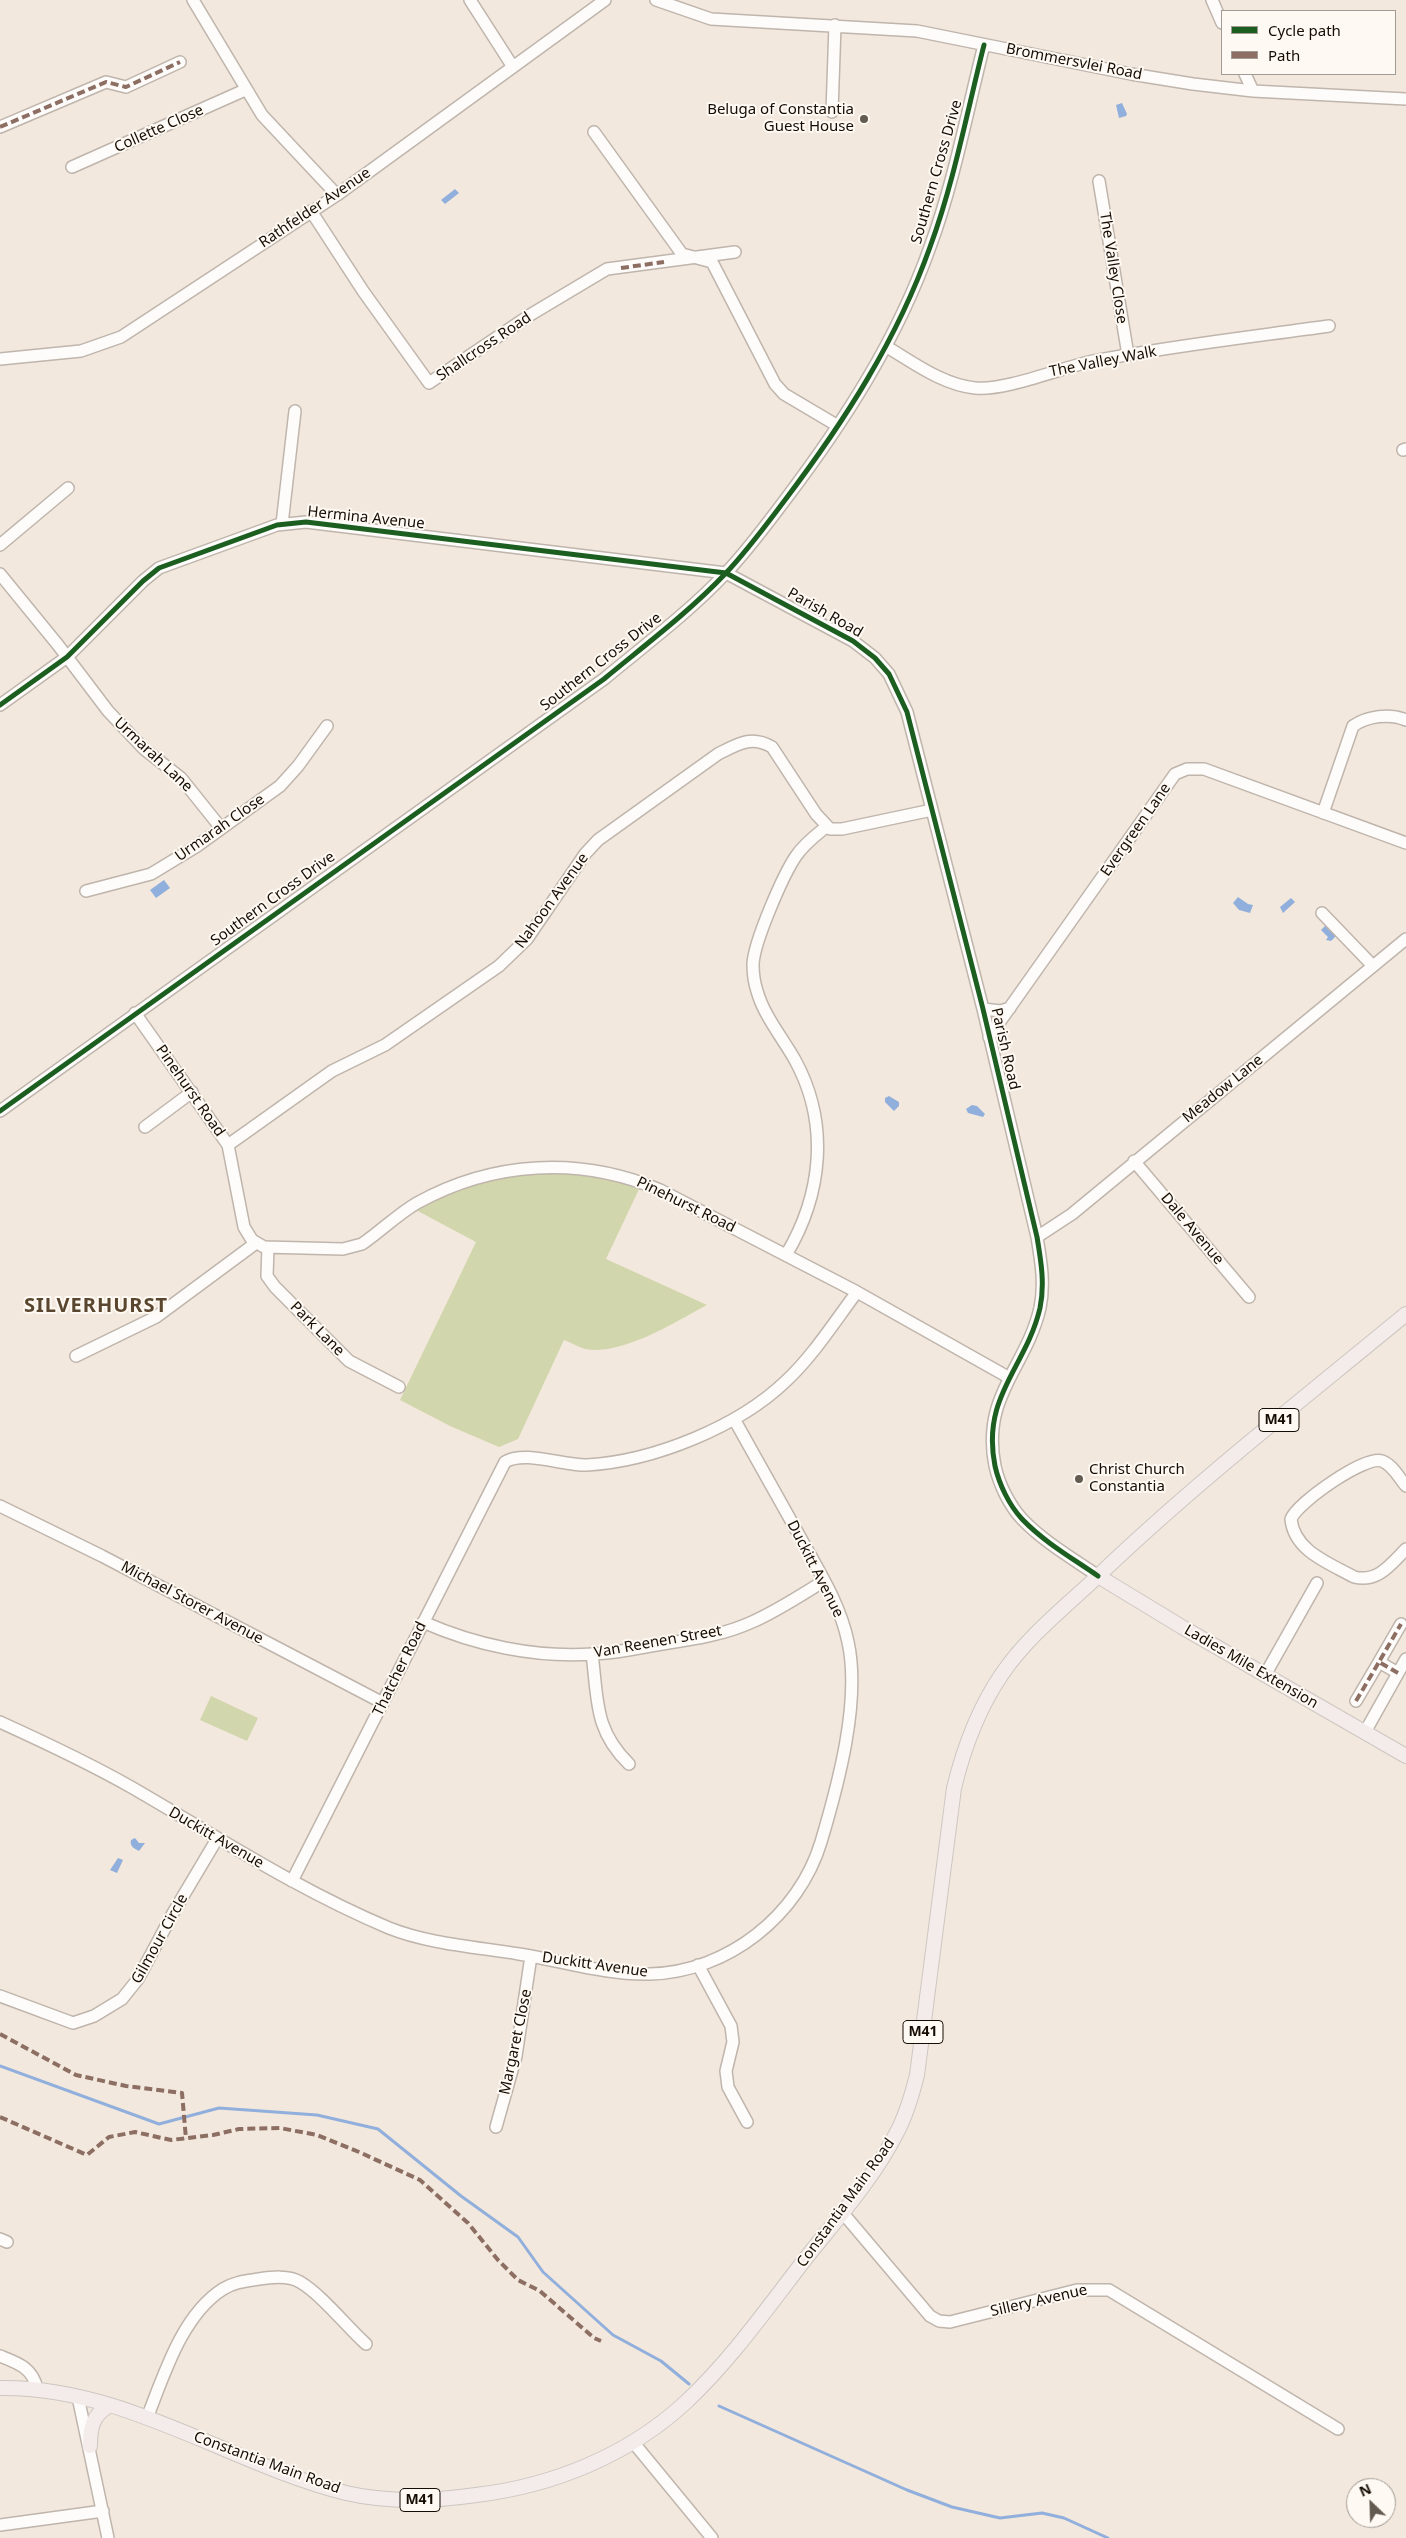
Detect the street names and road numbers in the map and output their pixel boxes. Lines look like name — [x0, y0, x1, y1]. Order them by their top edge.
street label: Brommersvlei Road — [1004, 40, 1144, 84]
street label: Southern Cross Drive — [908, 98, 966, 246]
street label: Collette Close — [111, 101, 207, 157]
street label: Rathfelder Avenue — [256, 164, 374, 252]
street label: The Valley Close — [1095, 211, 1131, 325]
street label: Shallcross Road — [433, 309, 535, 385]
street label: The Valley Walk — [1048, 343, 1158, 381]
street label: Hermina Avenue — [306, 503, 426, 533]
street label: Parish Road — [784, 584, 866, 642]
street label: Southern Cross Drive — [537, 609, 665, 715]
street label: Urmarah Lane — [110, 714, 196, 796]
street label: Evergreen Lane — [1097, 780, 1175, 880]
street label: Urmarah Close — [172, 790, 268, 866]
street label: Southern Cross Drive — [207, 848, 339, 950]
street label: Nahoon Avenue — [511, 850, 593, 952]
street label: Parish Road — [987, 1006, 1023, 1092]
street label: Pinehurst Road — [152, 1042, 228, 1140]
street label: Meadow Lane — [1179, 1051, 1267, 1127]
street label: Pinehurst Road — [634, 1173, 738, 1237]
street label: Dale Avenue — [1157, 1189, 1227, 1269]
street label: Park Lane — [286, 1298, 348, 1360]
road number: M41 — [1259, 1408, 1299, 1432]
street label: Duckitt Avenue — [783, 1517, 847, 1621]
street label: Michael Storer Avenue — [118, 1558, 266, 1648]
street label: Thatcher Road — [369, 1619, 431, 1719]
street label: Ladies Mile Extension — [1181, 1621, 1321, 1713]
street label: Van Reenen Street — [593, 1622, 723, 1662]
street label: Duckitt Avenue — [165, 1804, 267, 1872]
street label: Gilmour Circle — [128, 1891, 192, 1987]
street label: Duckitt Avenue — [541, 1949, 649, 1981]
street label: Margaret Close — [496, 1988, 536, 2096]
road number: M41 — [903, 2020, 943, 2044]
street label: Constantia Main Road — [793, 2135, 899, 2271]
street label: Sillery Avenue — [989, 2281, 1089, 2321]
street label: Constantia Main Road — [191, 2428, 343, 2498]
road number: M41 — [400, 2488, 440, 2512]

